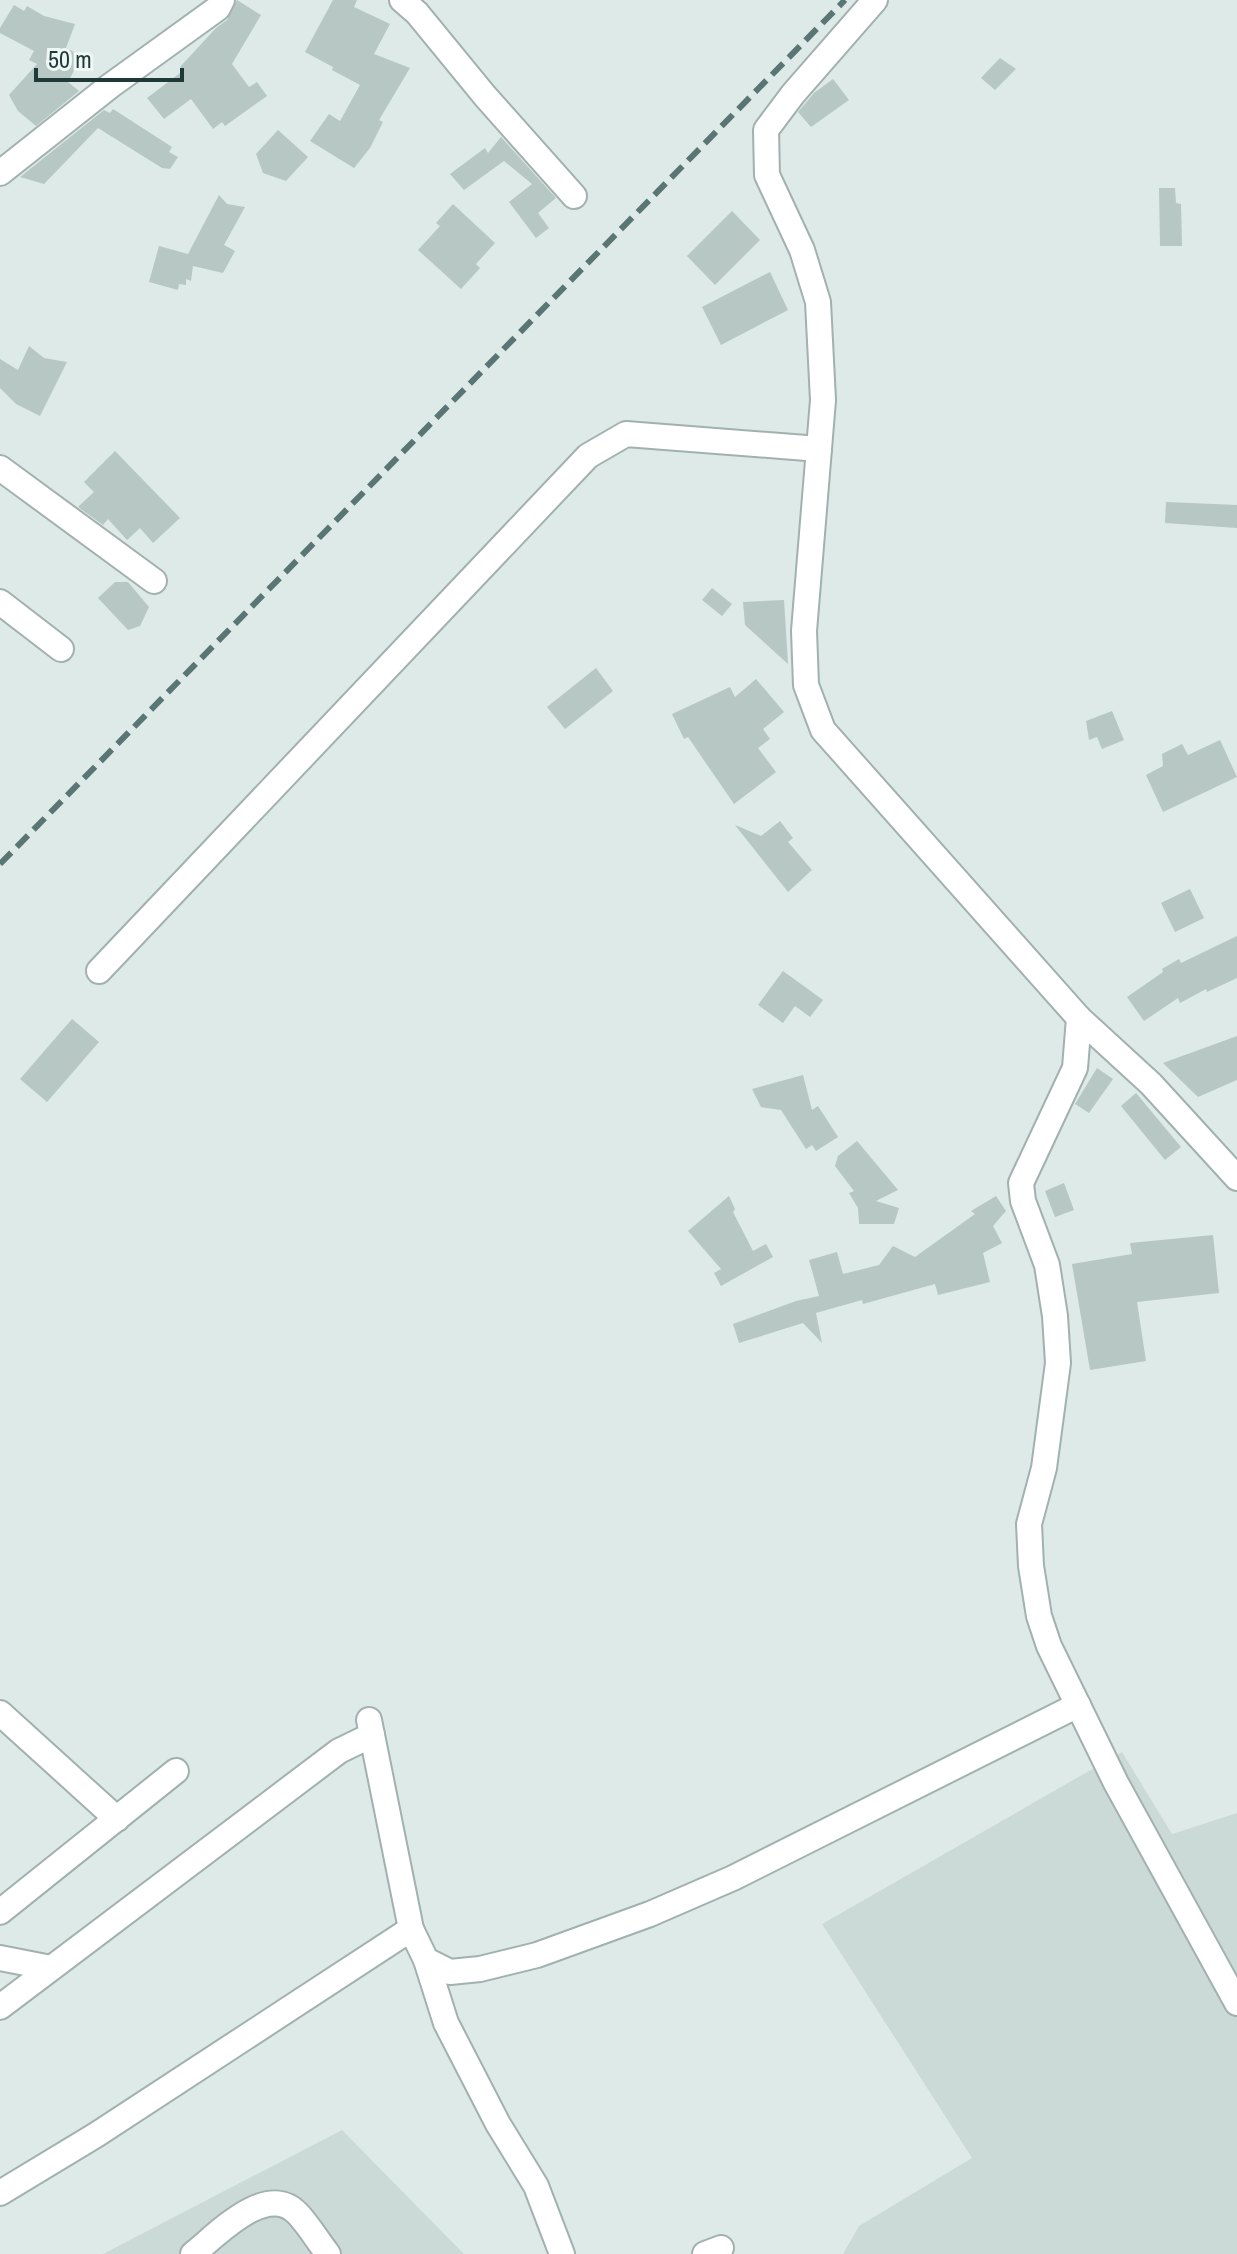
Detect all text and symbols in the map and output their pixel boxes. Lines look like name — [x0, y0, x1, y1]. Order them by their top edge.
scale bar — [36, 32, 182, 82]
text: 50 m — [48, 43, 92, 75]

